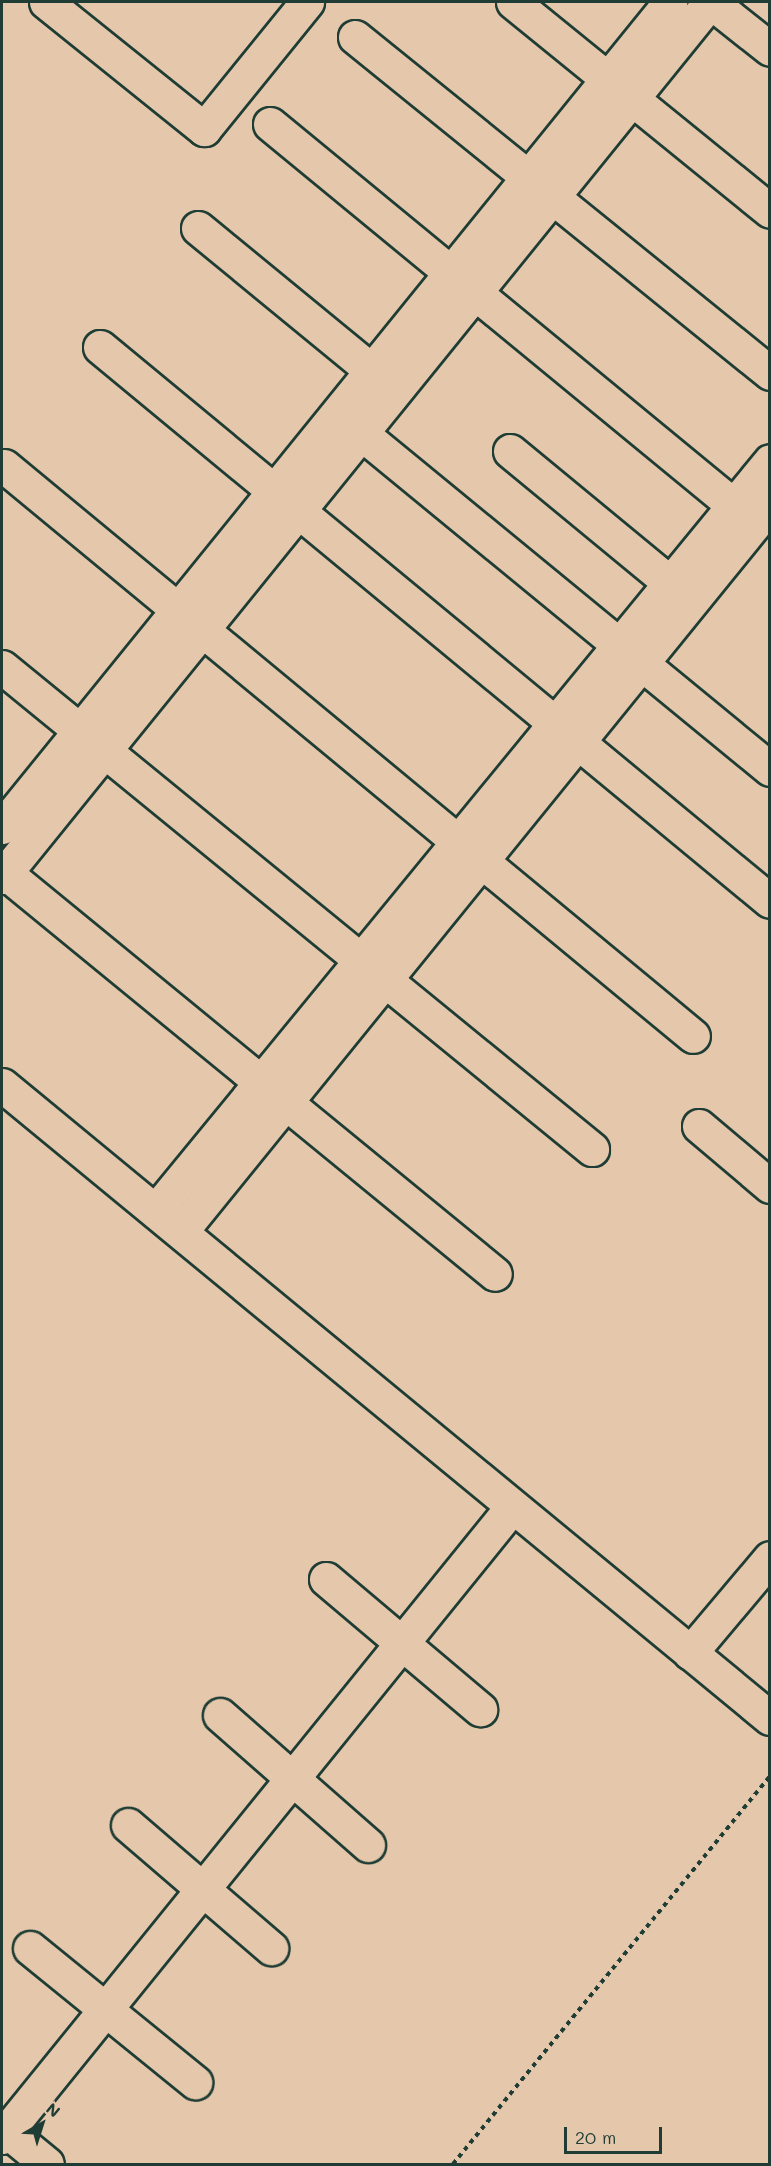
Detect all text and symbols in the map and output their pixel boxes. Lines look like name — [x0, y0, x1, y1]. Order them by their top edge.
north arrow — [12, 2094, 72, 2154]
text: N — [42, 2098, 65, 2122]
scale bar — [567, 2115, 664, 2153]
text: 20 m — [575, 2125, 616, 2149]

